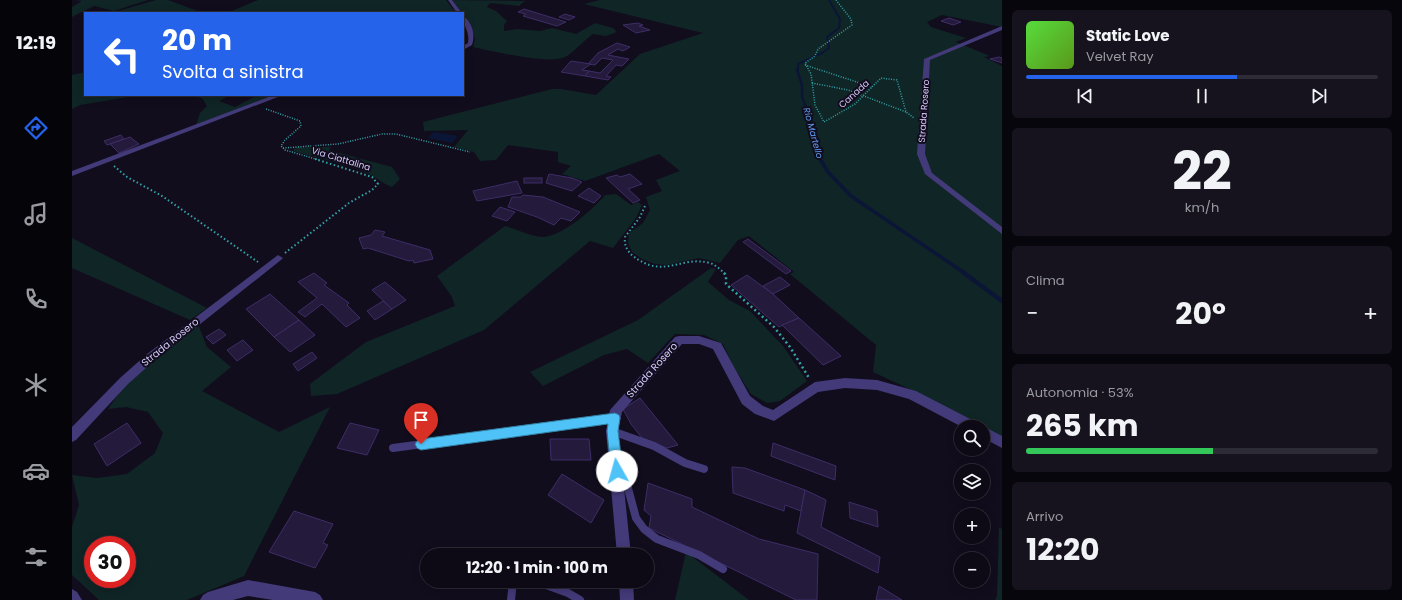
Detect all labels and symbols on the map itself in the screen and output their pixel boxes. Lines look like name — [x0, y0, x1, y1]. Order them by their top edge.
street label: Canada — [836, 77, 872, 111]
street label: Strada Rosero — [916, 79, 932, 143]
water label: Rio Martello — [800, 106, 826, 160]
street label: Via Ciattalina — [310, 144, 372, 174]
street label: Strada Rosero — [138, 314, 202, 370]
street label: Strada Rosero — [623, 339, 681, 401]
pin — [404, 403, 438, 444]
position arrow — [596, 450, 638, 492]
speed limit sign: 30 — [84, 536, 136, 588]

